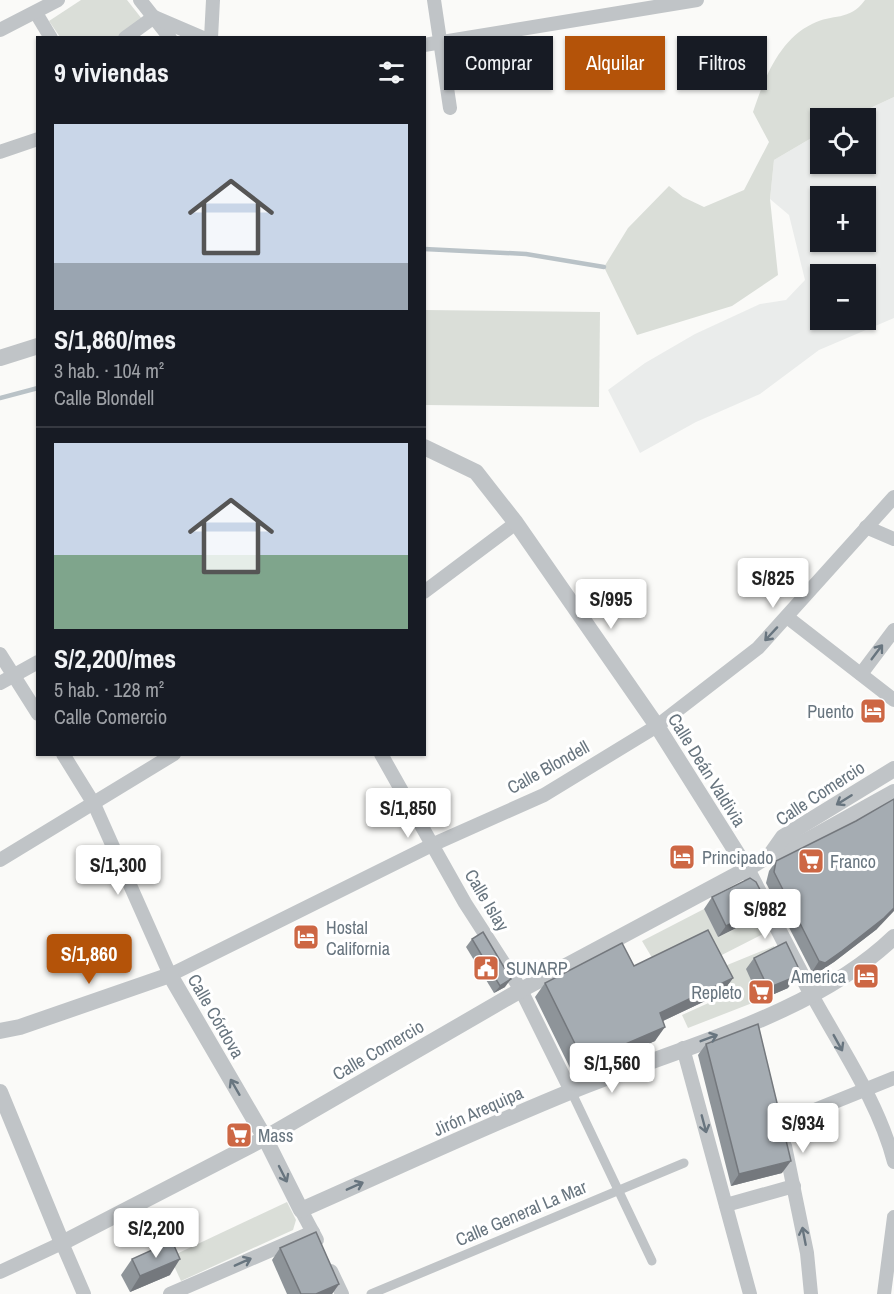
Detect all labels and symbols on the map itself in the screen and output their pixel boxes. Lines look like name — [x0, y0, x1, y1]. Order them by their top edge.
pin: S/825 — [731, 558, 815, 609]
pin: S/995 — [569, 579, 653, 630]
one-way arrow — [764, 626, 778, 641]
one-way arrow — [871, 644, 884, 660]
hotel icon: Puento — [858, 696, 888, 726]
place label: Puento — [807, 699, 854, 724]
street label: Calle Deán Valdivia — [662, 709, 752, 831]
street label: Calle Blondell — [502, 734, 594, 800]
street label: Calle Comercio — [771, 755, 869, 831]
pin: S/1,850 — [353, 788, 463, 839]
one-way arrow — [836, 794, 853, 806]
hotel icon: Principado — [667, 842, 697, 872]
pin: S/1,300 — [63, 845, 173, 896]
place label: Principado — [702, 845, 773, 870]
supermarket icon: Franco — [796, 846, 826, 876]
place label: Franco — [830, 849, 876, 874]
street label: Calle Islay — [459, 864, 516, 936]
pin: S/982 — [723, 889, 807, 940]
place label: Hostal California — [326, 915, 390, 961]
hotel icon: Hostal California — [291, 922, 321, 952]
pin: S/1,860 — [34, 934, 144, 985]
public building icon: SUNARP — [471, 953, 501, 983]
place label: SUNARP — [506, 956, 568, 981]
hotel icon: America — [851, 961, 881, 991]
place label: America — [790, 964, 846, 989]
street label: Calle Córdova — [182, 969, 250, 1063]
supermarket icon: Repleto — [746, 977, 776, 1007]
place label: Repleto — [691, 980, 742, 1005]
street label: Calle Comercio — [328, 1014, 428, 1086]
one-way arrow — [699, 1032, 718, 1043]
one-way arrow — [832, 1034, 844, 1051]
pin: S/1,560 — [557, 1043, 667, 1094]
one-way arrow — [229, 1079, 241, 1096]
street label: Jirón Arequipa — [429, 1080, 527, 1142]
pin: S/934 — [761, 1103, 845, 1154]
one-way arrow — [699, 1115, 711, 1134]
supermarket icon: Mass — [224, 1120, 254, 1150]
place label: Mass — [258, 1123, 293, 1148]
one-way arrow — [277, 1165, 289, 1182]
street label: Calle General La Mar — [452, 1174, 591, 1252]
one-way arrow — [345, 1180, 364, 1191]
pin: S/2,200 — [101, 1208, 211, 1259]
one-way arrow — [798, 1227, 809, 1246]
one-way arrow — [233, 1256, 251, 1267]

